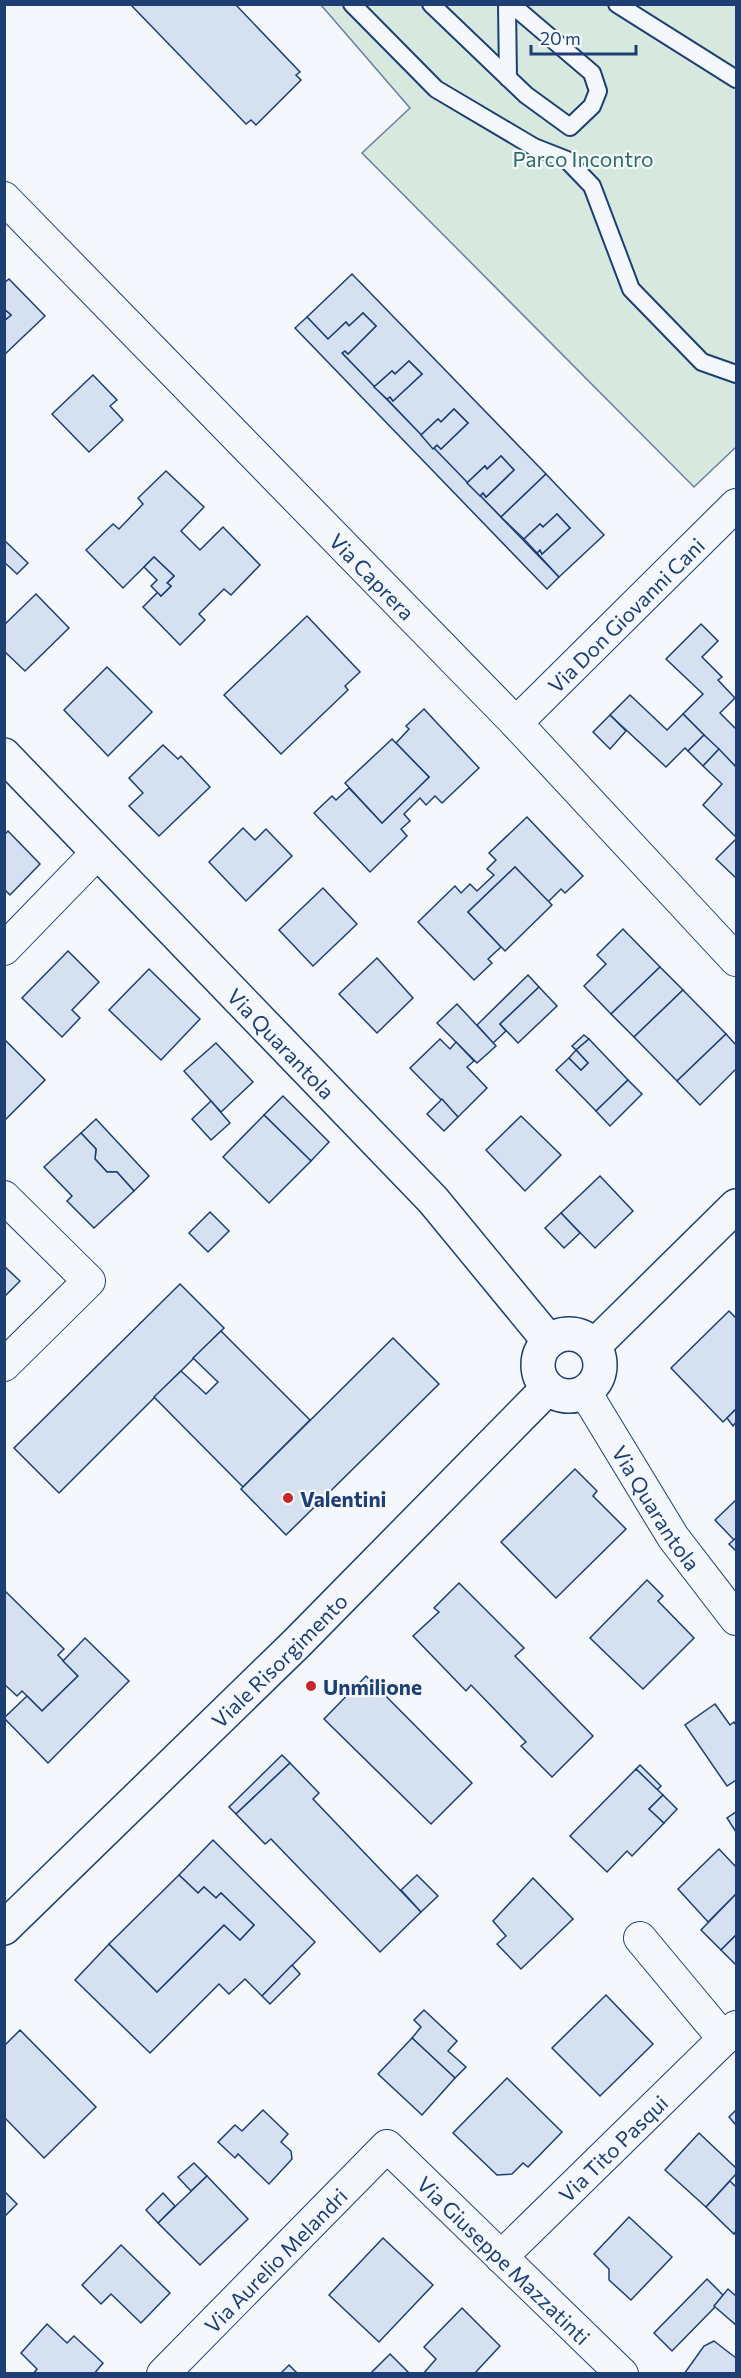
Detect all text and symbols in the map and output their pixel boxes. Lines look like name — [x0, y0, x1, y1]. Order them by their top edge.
scale bar — [531, 18, 636, 56]
text: 20 m — [540, 27, 581, 49]
park label: Parco Incontro — [512, 146, 654, 171]
street label: Via Caprera — [325, 528, 420, 624]
street label: Via Don Giovanni Cani — [542, 532, 709, 697]
street label: Via Quarantola — [223, 983, 340, 1103]
street label: Via Quarantola — [608, 1441, 706, 1575]
place label: Valentini — [300, 1486, 386, 1511]
marker: Valentini — [281, 1491, 295, 1505]
street label: Viale Risorgimento — [206, 1588, 352, 1732]
place label: Unmilione — [323, 1674, 422, 1699]
marker: Unmilione — [304, 1679, 318, 1693]
street label: Via Tito Pasqui — [553, 2089, 672, 2206]
street label: Via Giuseppe Mazzatinti — [413, 2170, 596, 2349]
street label: Via Aurelio Melandri — [199, 2182, 352, 2337]

